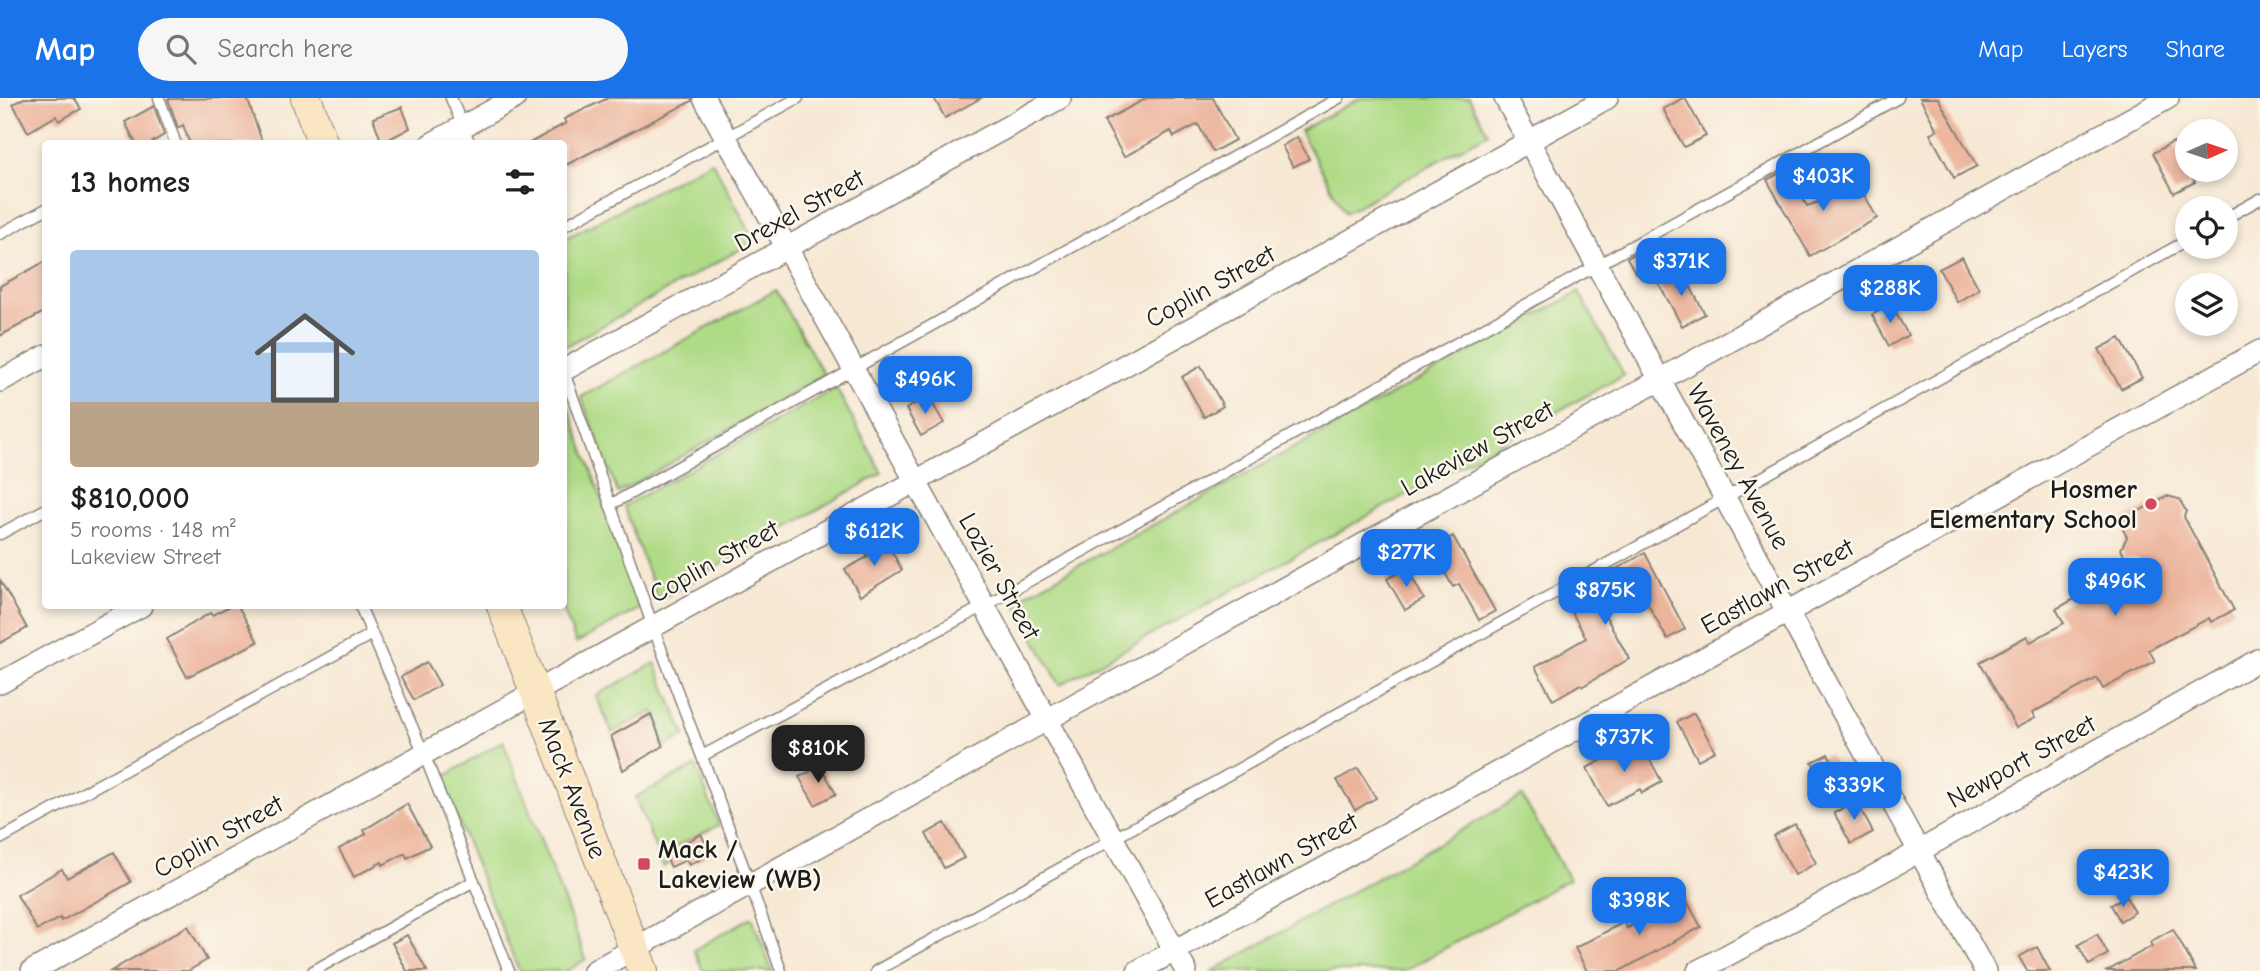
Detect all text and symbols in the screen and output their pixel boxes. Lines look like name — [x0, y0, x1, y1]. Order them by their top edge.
search box — [138, 18, 628, 81]
text: Map — [35, 30, 96, 68]
icon: search — [162, 30, 200, 68]
text: Search here — [218, 34, 353, 64]
text: Map — [1978, 35, 2024, 63]
text: Layers — [2062, 35, 2127, 63]
text: Share — [2165, 35, 2225, 63]
north arrow — [2175, 119, 2238, 182]
map controls — [2175, 119, 2238, 336]
pin: $403K — [1774, 153, 1872, 213]
street label: Drexel Street — [729, 162, 871, 259]
text: $403K — [1792, 162, 1854, 189]
icon: filters — [501, 163, 539, 201]
text: 13 homes — [70, 165, 190, 200]
button: locate — [2175, 196, 2238, 259]
street label: Coplin Street — [1141, 238, 1282, 335]
pin: $371K — [1632, 238, 1730, 298]
text: $371K — [1652, 247, 1710, 274]
pin: $288K — [1841, 266, 1939, 325]
button: layers — [2175, 273, 2238, 336]
text: $288K — [1859, 274, 1921, 301]
icon: home — [242, 295, 368, 421]
pin: $496K — [876, 356, 974, 416]
text: $496K — [894, 365, 956, 392]
street label: Waveney Avenue — [1680, 379, 1796, 554]
street label: Lakeview Street — [1396, 394, 1561, 503]
place label: Hosmer Elementary School — [1929, 475, 2138, 535]
text: $810,000 — [70, 481, 190, 516]
marker: Hosmer Elementary School — [2143, 496, 2159, 512]
pin: $612K — [825, 508, 923, 568]
street label: Lozier Street — [952, 508, 1047, 646]
street label: Coplin Street — [645, 513, 786, 610]
text: 5 rooms · 148 m² — [70, 516, 236, 543]
text: $612K — [844, 517, 904, 544]
pin: $277K — [1357, 530, 1455, 589]
street label: Eastlawn Street — [1696, 532, 1861, 641]
text: $277K — [1377, 538, 1435, 565]
text: Lakeview Street — [70, 543, 221, 570]
pin: $496K — [2066, 559, 2164, 618]
text: $496K — [2084, 567, 2146, 594]
pin: $875K — [1556, 568, 1654, 627]
text: $875K — [1574, 576, 1636, 603]
street label: Newport Street — [1942, 708, 2102, 815]
street label: Mack Avenue — [532, 714, 613, 863]
pin: $737K — [1575, 714, 1673, 774]
text: $737K — [1595, 723, 1653, 750]
pin: $810K — [769, 726, 867, 785]
text: $810K — [788, 734, 848, 761]
pin: $339K — [1805, 762, 1903, 822]
text: $339K — [1823, 771, 1885, 798]
street label: Coplin Street — [149, 788, 290, 885]
street label: Eastlawn Street — [1200, 806, 1365, 915]
place label: Mack / Lakeview (WB) — [658, 835, 822, 895]
pin: $423K — [2074, 850, 2172, 909]
marker: Mack / Lakeview (WB) — [636, 856, 652, 872]
text: $423K — [2093, 858, 2153, 885]
pin: $398K — [1590, 878, 1688, 937]
text: $398K — [1608, 886, 1670, 913]

